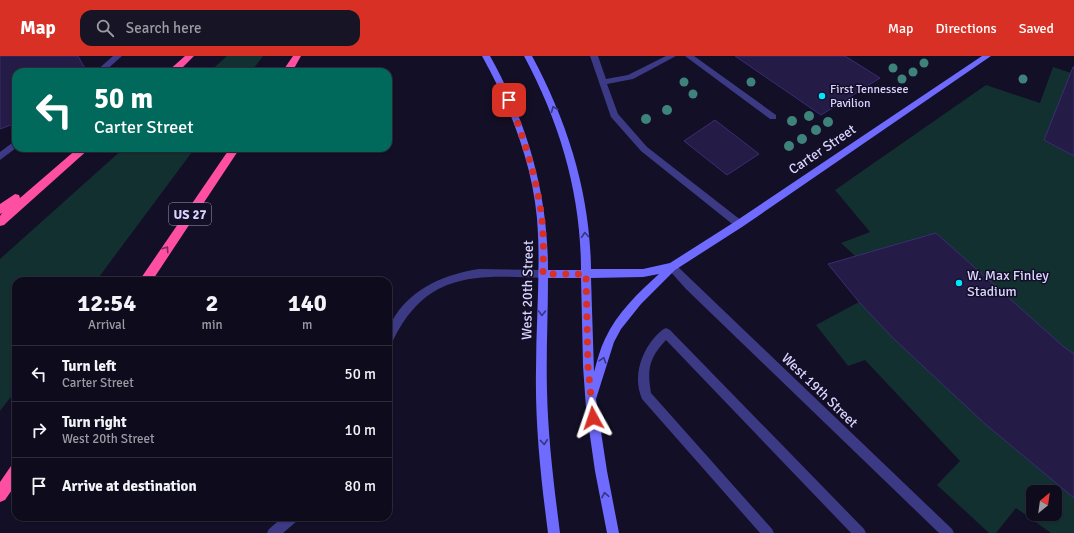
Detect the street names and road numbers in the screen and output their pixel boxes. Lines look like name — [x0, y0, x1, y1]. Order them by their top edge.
street label: Carter Street — [785, 121, 859, 178]
road number: US 27 — [169, 203, 211, 225]
street label: West 20th Street — [518, 240, 537, 340]
street label: West 19th Street — [778, 350, 861, 431]

